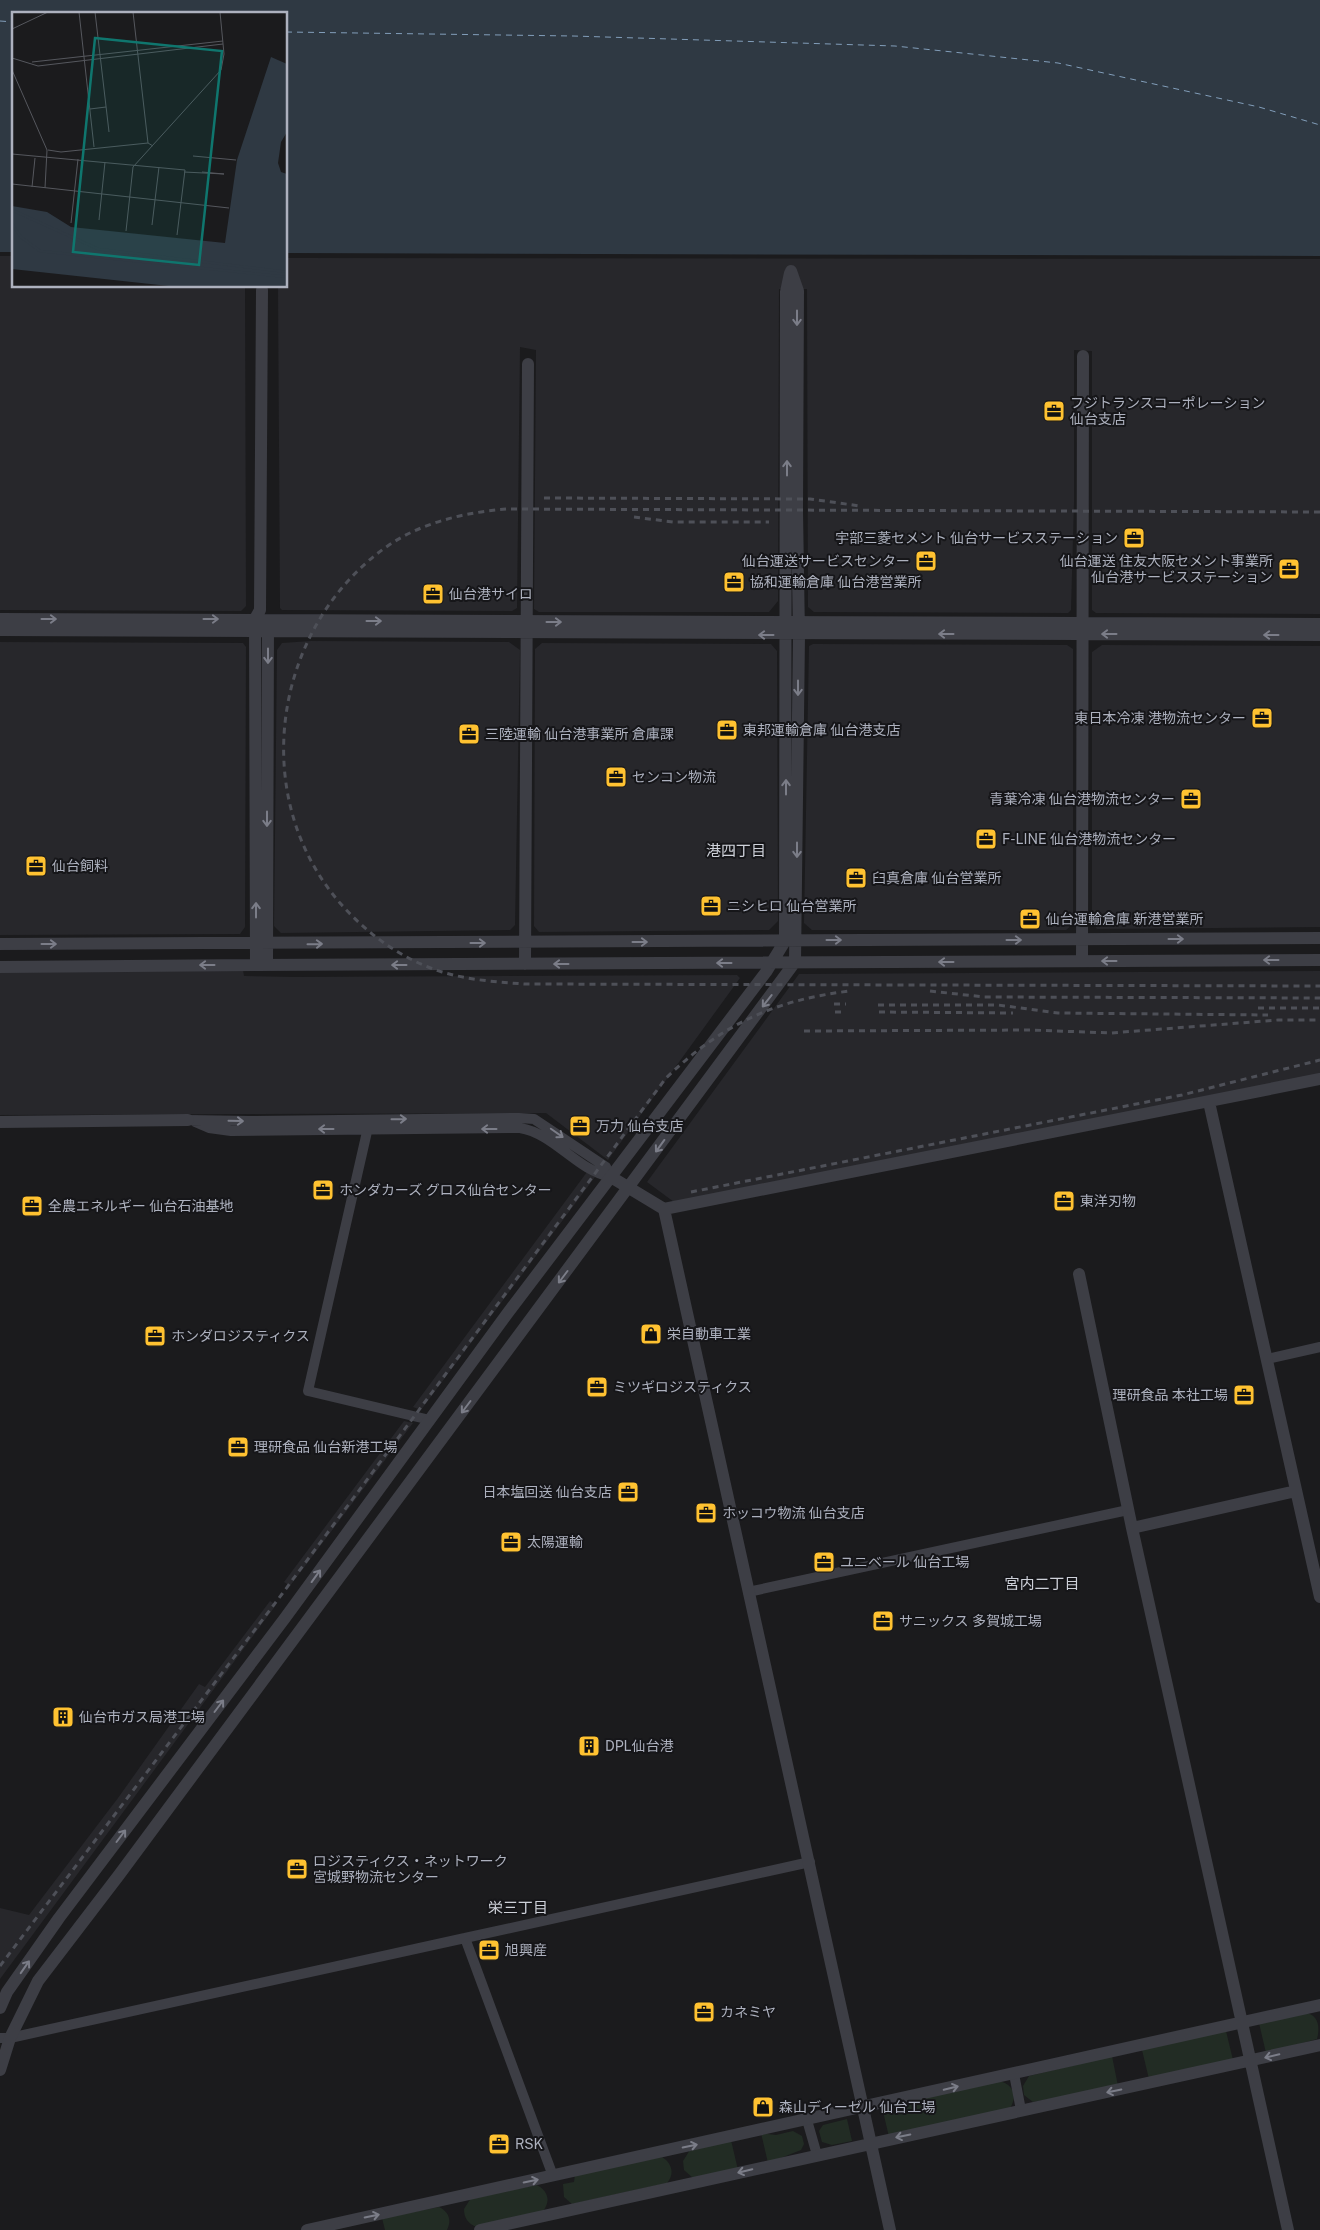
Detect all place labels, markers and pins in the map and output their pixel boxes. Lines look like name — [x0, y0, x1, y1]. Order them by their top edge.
place label: フジトランスコーポレーション 仙台支店 — [1070, 395, 1265, 427]
office icon: フジトランスコーポレーション 仙台支店 — [1042, 399, 1066, 423]
office icon: 宇部三菱セメント 仙台サービスステーション — [1122, 526, 1146, 550]
place label: 宇部三菱セメント 仙台サービスステーション — [835, 530, 1118, 546]
office icon: 仙台運送サービスセンター — [914, 549, 938, 573]
place label: 仙台運送サービスセンター — [742, 553, 910, 569]
place label: 仙台運送 住友大阪セメント事業所 仙台港サービスステーション — [1060, 553, 1273, 585]
office icon: 仙台運送 住友大阪セメント事業所 仙台港サービスステーション — [1277, 557, 1301, 581]
office icon: 協和運輸倉庫 仙台港営業所 — [722, 570, 746, 594]
place label: 協和運輸倉庫 仙台港営業所 — [750, 574, 921, 590]
office icon: 仙台港サイロ — [421, 582, 445, 606]
place label: 仙台港サイロ — [449, 586, 533, 602]
office icon: 東日本冷凍 港物流センター — [1250, 706, 1274, 730]
place label: 東日本冷凍 港物流センター — [1075, 710, 1246, 726]
office icon: 東邦運輸倉庫 仙台港支店 — [715, 718, 739, 742]
office icon: 三陸運輸 仙台港事業所 倉庫課 — [457, 722, 481, 746]
place label: 東邦運輸倉庫 仙台港支店 — [743, 722, 900, 738]
place label: 三陸運輸 仙台港事業所 倉庫課 — [485, 726, 674, 742]
office icon: センコン物流 — [604, 765, 628, 789]
place label: センコン物流 — [632, 769, 716, 785]
office icon: 青葉冷凍 仙台港物流センター — [1179, 787, 1203, 811]
place label: 青葉冷凍 仙台港物流センター — [990, 791, 1175, 807]
office icon: F-LINE 仙台港物流センター — [974, 827, 998, 851]
place label: F-LINE 仙台港物流センター — [1002, 831, 1176, 847]
office icon: 仙台飼料 — [24, 854, 48, 878]
place label: 仙台飼料 — [52, 858, 108, 874]
office icon: 臼真倉庫 仙台営業所 — [844, 866, 868, 890]
place label: 臼真倉庫 仙台営業所 — [872, 870, 1001, 886]
office icon: ニシヒロ 仙台営業所 — [699, 894, 723, 918]
place label: ニシヒロ 仙台営業所 — [727, 898, 856, 914]
office icon: 仙台運輸倉庫 新港営業所 — [1018, 907, 1042, 931]
place label: 仙台運輸倉庫 新港営業所 — [1046, 911, 1203, 927]
office icon: 万力 仙台支店 — [568, 1114, 592, 1138]
place label: 万力 仙台支店 — [596, 1118, 683, 1134]
office icon: ホンダカーズ グロス仙台センター — [311, 1178, 335, 1202]
place label: ホンダカーズ グロス仙台センター — [339, 1182, 552, 1198]
office icon: 東洋刃物 — [1052, 1189, 1076, 1213]
place label: 東洋刃物 — [1080, 1193, 1136, 1209]
office icon: 全農エネルギー 仙台石油基地 — [20, 1194, 44, 1218]
place label: 全農エネルギー 仙台石油基地 — [48, 1198, 233, 1214]
shop icon: 栄自動車工業 — [639, 1322, 663, 1346]
office icon: ホンダロジスティクス — [143, 1324, 167, 1348]
place label: 栄自動車工業 — [667, 1326, 751, 1342]
place label: ホンダロジスティクス — [171, 1328, 310, 1344]
office icon: ミツギロジスティクス — [585, 1375, 609, 1399]
place label: ミツギロジスティクス — [613, 1379, 752, 1395]
office icon: 理研食品 本社工場 — [1232, 1383, 1256, 1407]
place label: 理研食品 本社工場 — [1113, 1387, 1228, 1403]
office icon: 理研食品 仙台新港工場 — [226, 1435, 250, 1459]
place label: 理研食品 仙台新港工場 — [254, 1439, 397, 1455]
office icon: 日本塩回送 仙台支店 — [616, 1480, 640, 1504]
place label: 日本塩回送 仙台支店 — [483, 1484, 612, 1500]
office icon: ホッコウ物流 仙台支店 — [694, 1501, 718, 1525]
place label: ホッコウ物流 仙台支店 — [722, 1505, 865, 1521]
office icon: 太陽運輸 — [499, 1530, 523, 1554]
place label: 太陽運輸 — [527, 1534, 583, 1550]
office icon: ユニベール 仙台工場 — [812, 1550, 836, 1574]
place label: ユニベール 仙台工場 — [840, 1554, 969, 1570]
office icon: サニックス 多賀城工場 — [871, 1609, 895, 1633]
place label: サニックス 多賀城工場 — [899, 1613, 1042, 1629]
building icon: 仙台市ガス局港工場 — [51, 1705, 75, 1729]
place label: 仙台市ガス局港工場 — [79, 1709, 205, 1725]
building icon: DPL仙台港 — [577, 1734, 601, 1758]
place label: DPL仙台港 — [605, 1738, 674, 1754]
place label: ロジスティクス・ネットワーク 宮城野物流センター — [313, 1853, 508, 1885]
office icon: ロジスティクス・ネットワーク 宮城野物流センター — [285, 1857, 309, 1881]
office icon: 旭興産 — [477, 1938, 501, 1962]
place label: 旭興産 — [505, 1942, 547, 1958]
office icon: カネミヤ — [692, 2000, 716, 2024]
place label: カネミヤ — [720, 2004, 776, 2020]
shop icon: 森山ディーゼル 仙台工場 — [751, 2095, 775, 2119]
place label: 森山ディーゼル 仙台工場 — [779, 2099, 935, 2115]
office icon: RSK — [487, 2132, 511, 2156]
place label: RSK — [515, 2136, 544, 2152]

